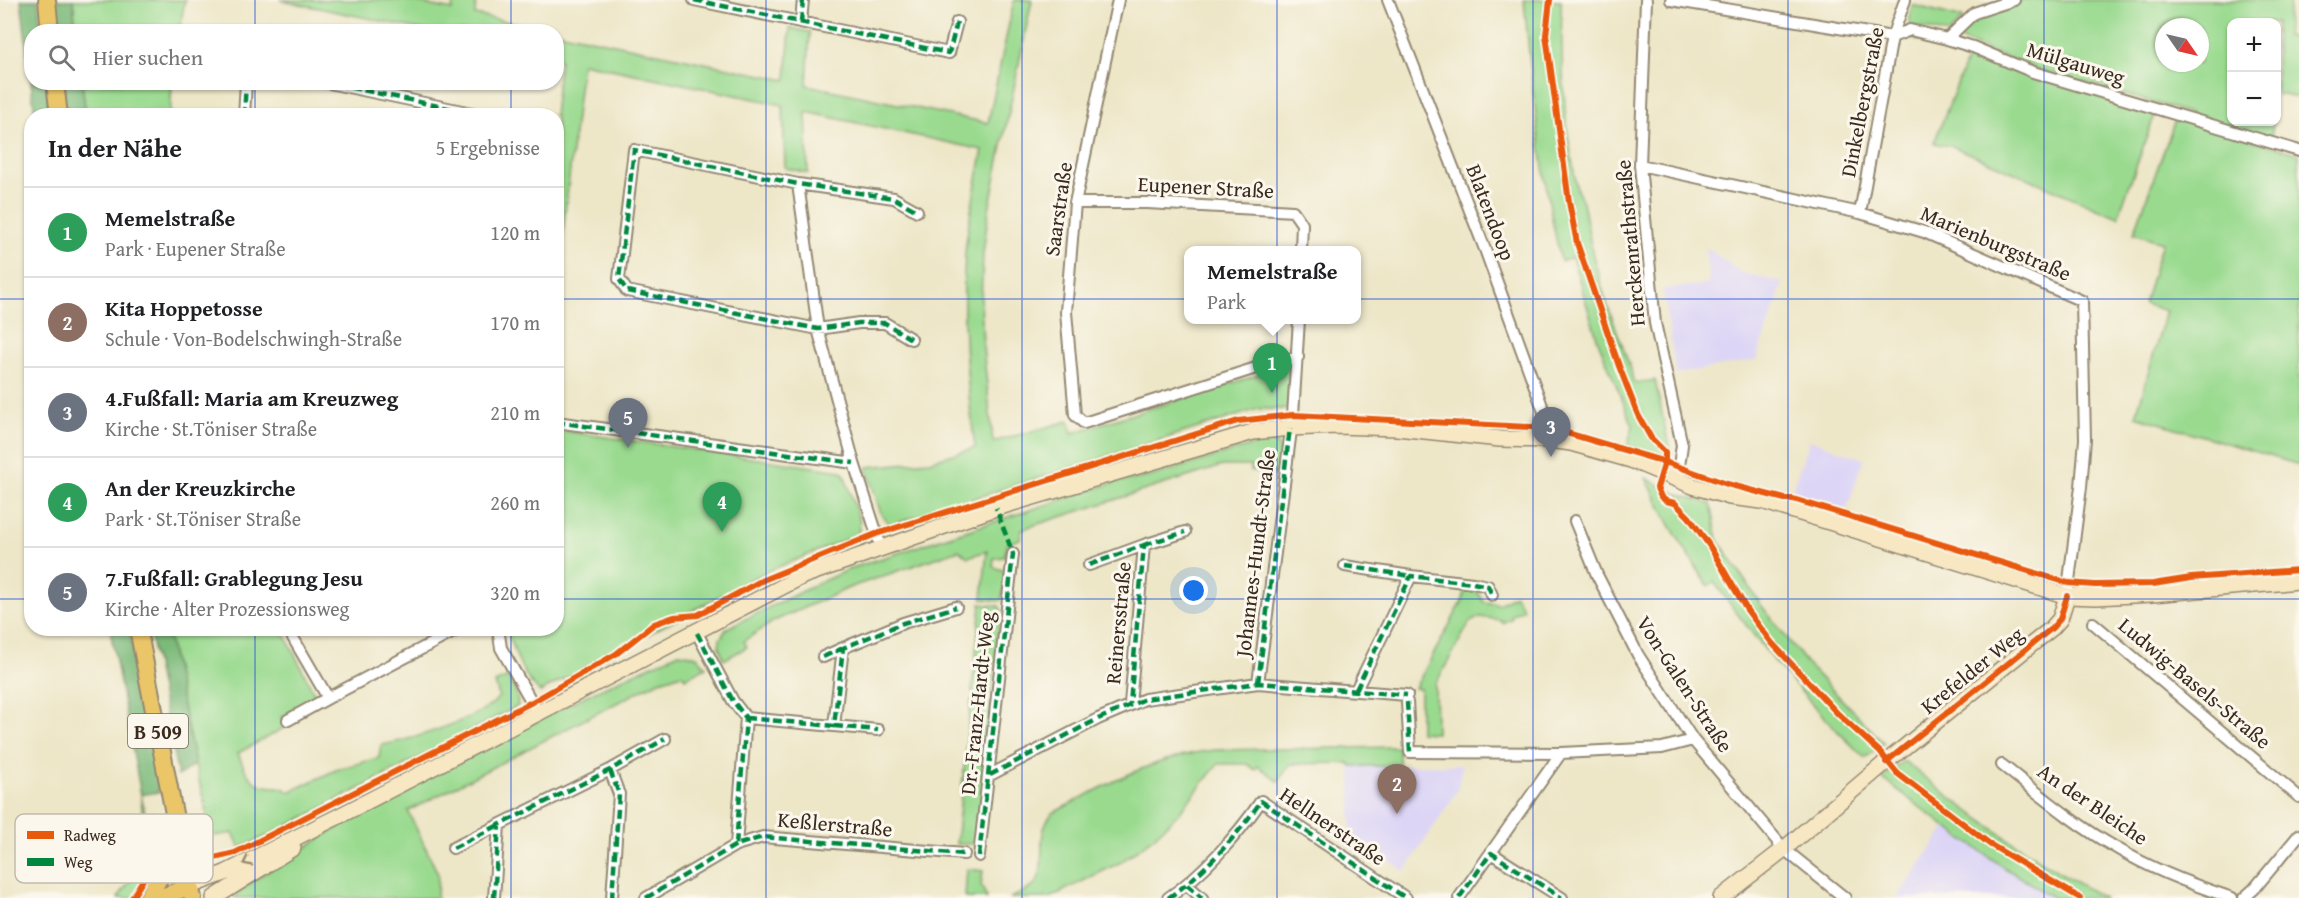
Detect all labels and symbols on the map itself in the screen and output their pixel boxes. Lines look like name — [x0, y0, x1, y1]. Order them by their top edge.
north arrow — [2155, 18, 2209, 72]
street label: Dinkelbergstraße — [1832, 24, 1892, 180]
street label: Mülgauweg — [2023, 33, 2129, 93]
street label: Herckenrathstraße — [1607, 158, 1653, 327]
street label: Blatendoop — [1458, 159, 1524, 265]
street label: Saarstraße — [1036, 160, 1080, 258]
street label: Eupener Straße — [1137, 168, 1275, 206]
street label: Marienburgstraße — [1916, 197, 2076, 289]
pin: 1 — [1252, 344, 1292, 393]
pin: 5 — [608, 398, 648, 448]
pin: 3 — [1532, 408, 1570, 457]
street label: Johannes-Hundt-Straße — [1227, 447, 1283, 662]
pin: 4 — [702, 482, 742, 532]
street label: Reinersstraße — [1097, 560, 1139, 686]
your location — [1179, 576, 1208, 605]
street label: Dr.-Franz-Hardt-Weg — [952, 609, 1002, 796]
street label: Von-Galen-Straße — [1629, 610, 1741, 759]
street label: Ludwig-Basels-Straße — [2112, 610, 2278, 756]
street label: Krefelder Weg — [1914, 618, 2031, 721]
road number: B 509 — [128, 714, 188, 748]
street label: An der Bleiche — [2031, 755, 2155, 853]
pin: 2 — [1378, 764, 1416, 814]
street label: Hellnerstraße — [1274, 779, 1392, 873]
street label: Keßlerstraße — [776, 804, 894, 844]
legend — [15, 814, 213, 883]
text: Radweg — [64, 823, 116, 847]
text: Weg — [64, 850, 92, 874]
one-way arrow — [243, 854, 254, 866]

